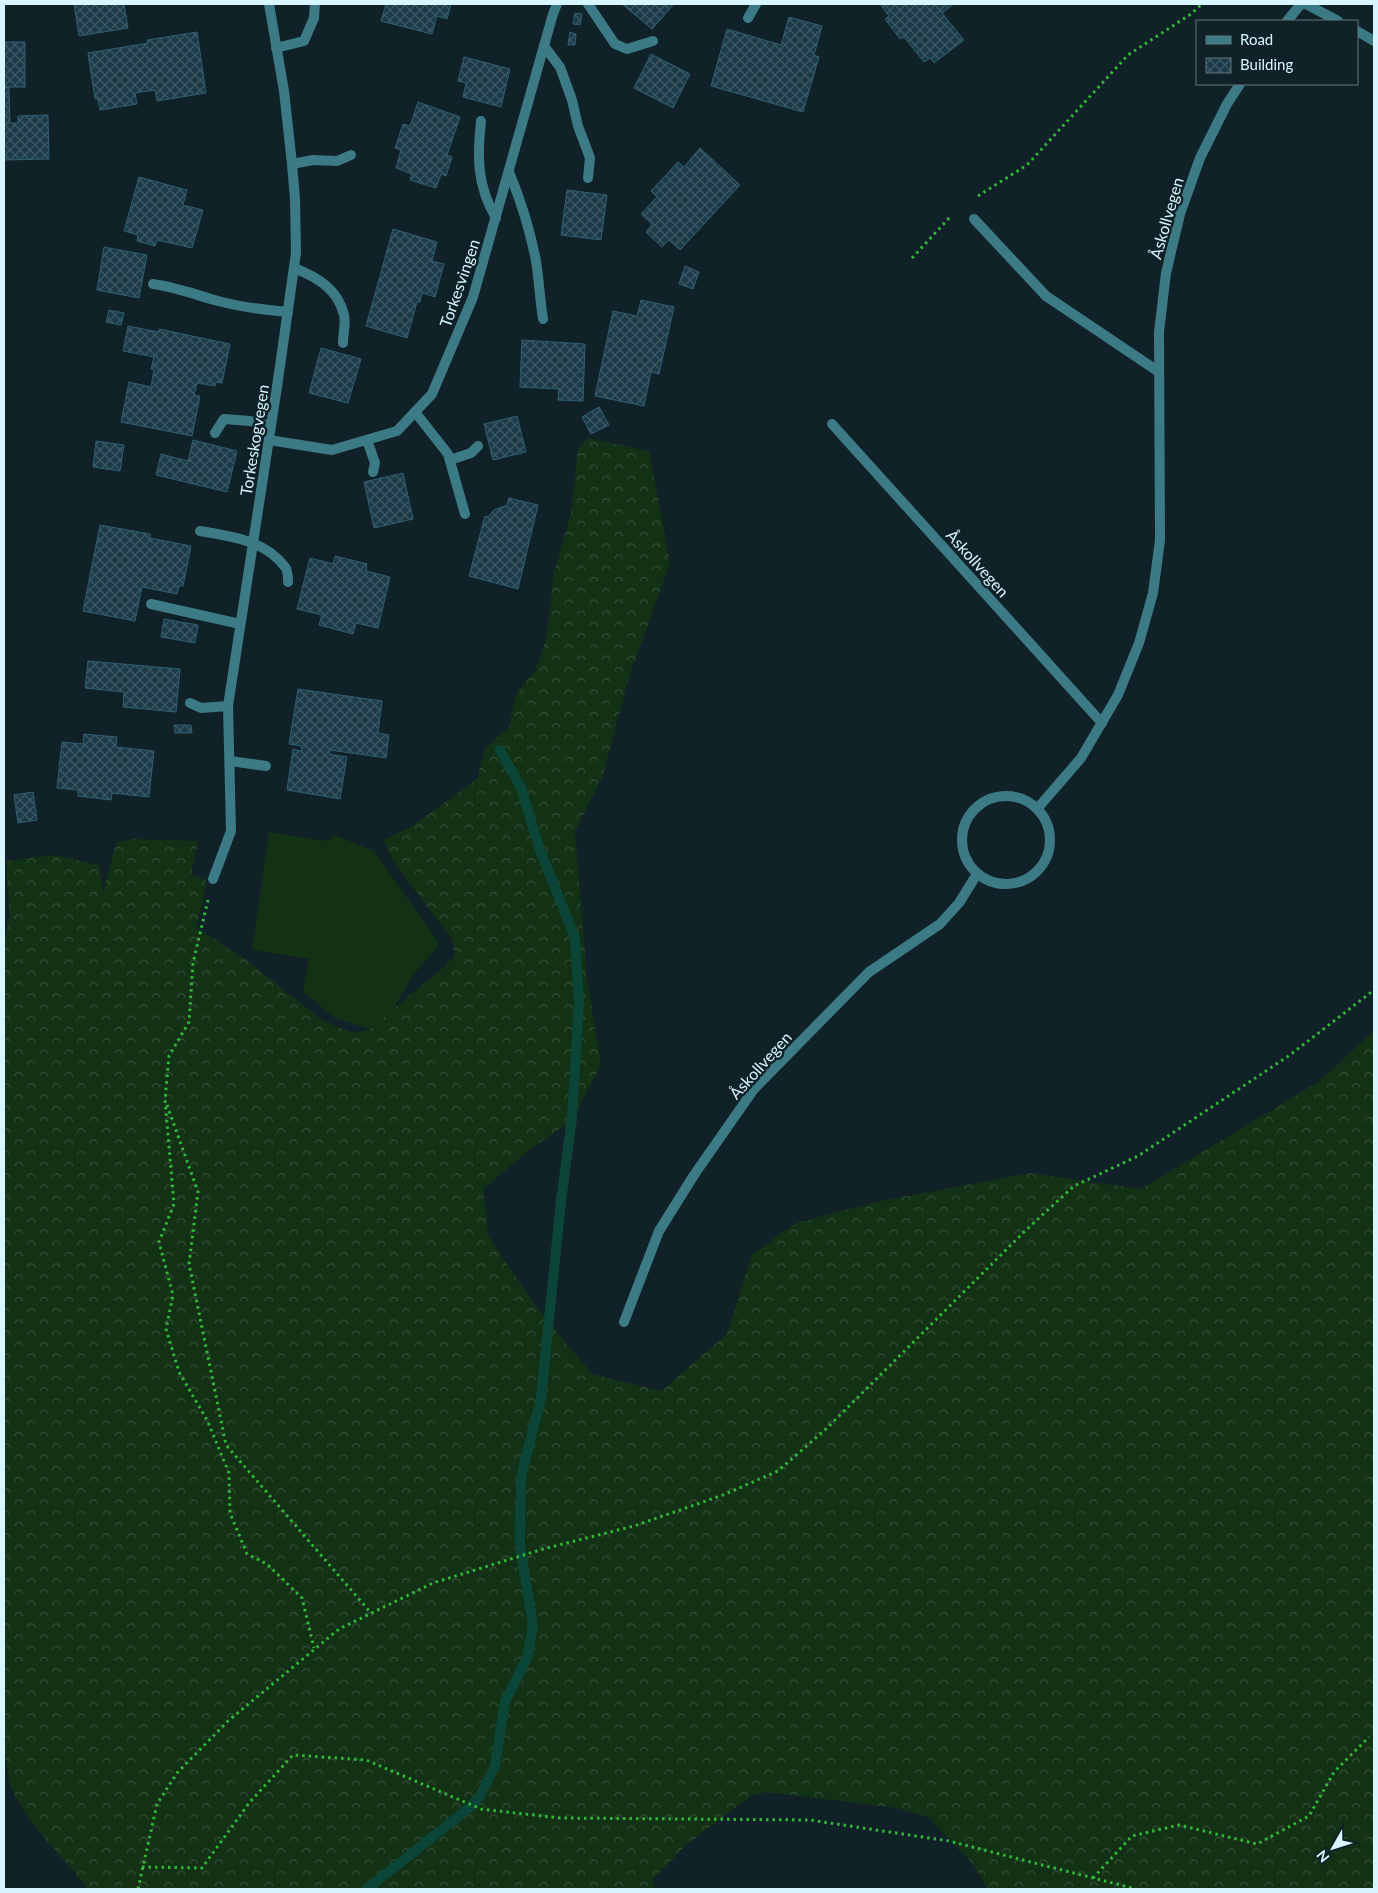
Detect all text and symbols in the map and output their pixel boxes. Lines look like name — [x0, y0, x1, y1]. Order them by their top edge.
legend — [1196, 20, 1358, 85]
text: Road — [1240, 30, 1273, 48]
text: Building — [1240, 55, 1293, 73]
street label: Åskollvegen — [1145, 175, 1187, 261]
street label: Torkesvingen — [435, 236, 483, 330]
street label: Torkeskogvegen — [236, 383, 272, 497]
street label: Åskollvegen — [943, 525, 1013, 601]
street label: Åskollvegen — [725, 1027, 795, 1103]
north arrow — [1308, 1823, 1358, 1873]
text: N — [1313, 1847, 1333, 1866]

